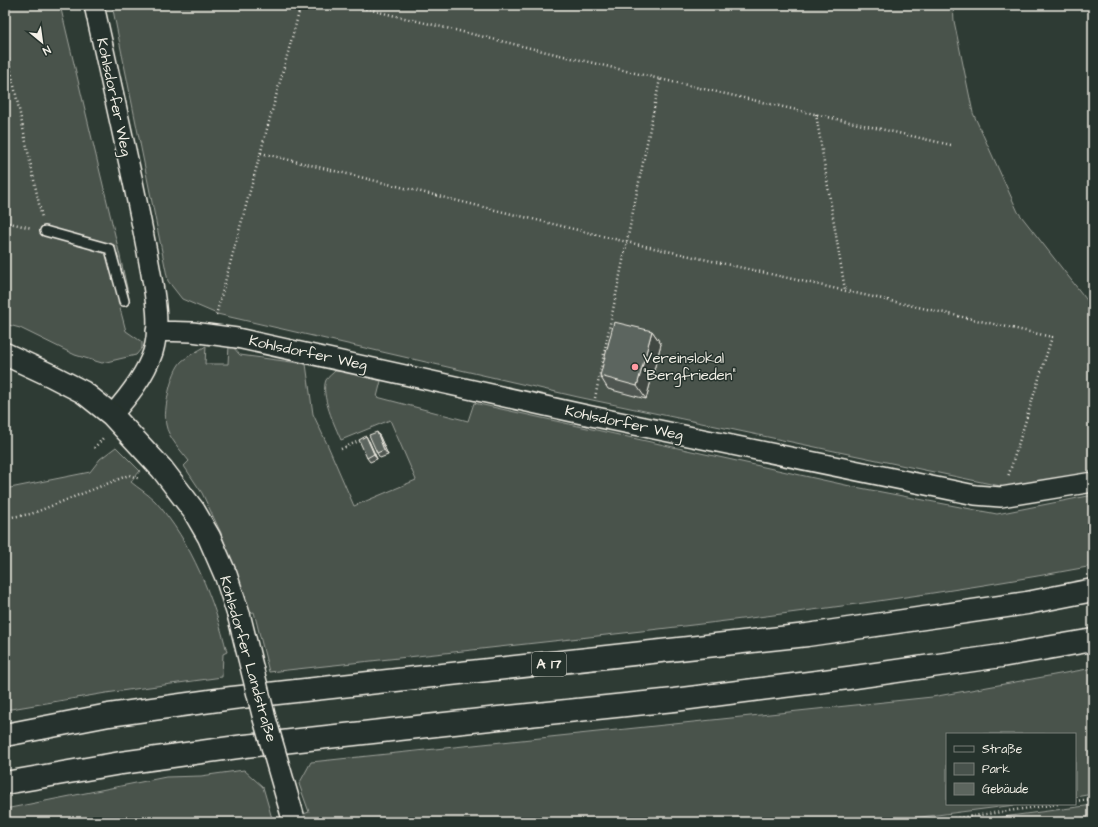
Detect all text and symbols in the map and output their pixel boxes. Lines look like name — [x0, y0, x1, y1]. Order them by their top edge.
north arrow — [22, 22, 62, 62]
street label: Kohlsdorfer Weg — [90, 36, 137, 159]
text: N — [40, 42, 53, 59]
street label: Kohlsdorfer Weg — [247, 330, 369, 377]
place label: Vereinslokal "Bergfrieden" — [643, 348, 736, 387]
marker: Vereinslokal "Bergfrieden" — [630, 362, 640, 372]
street label: Kohlsdorfer Weg — [563, 400, 685, 447]
street label: Kohlsdorfer Landstraße — [214, 573, 282, 745]
road number: A 17 — [532, 652, 566, 676]
legend — [946, 733, 1076, 805]
text: Straße — [982, 741, 1023, 758]
text: Park — [982, 761, 1010, 778]
text: Gebäude — [982, 781, 1029, 798]

